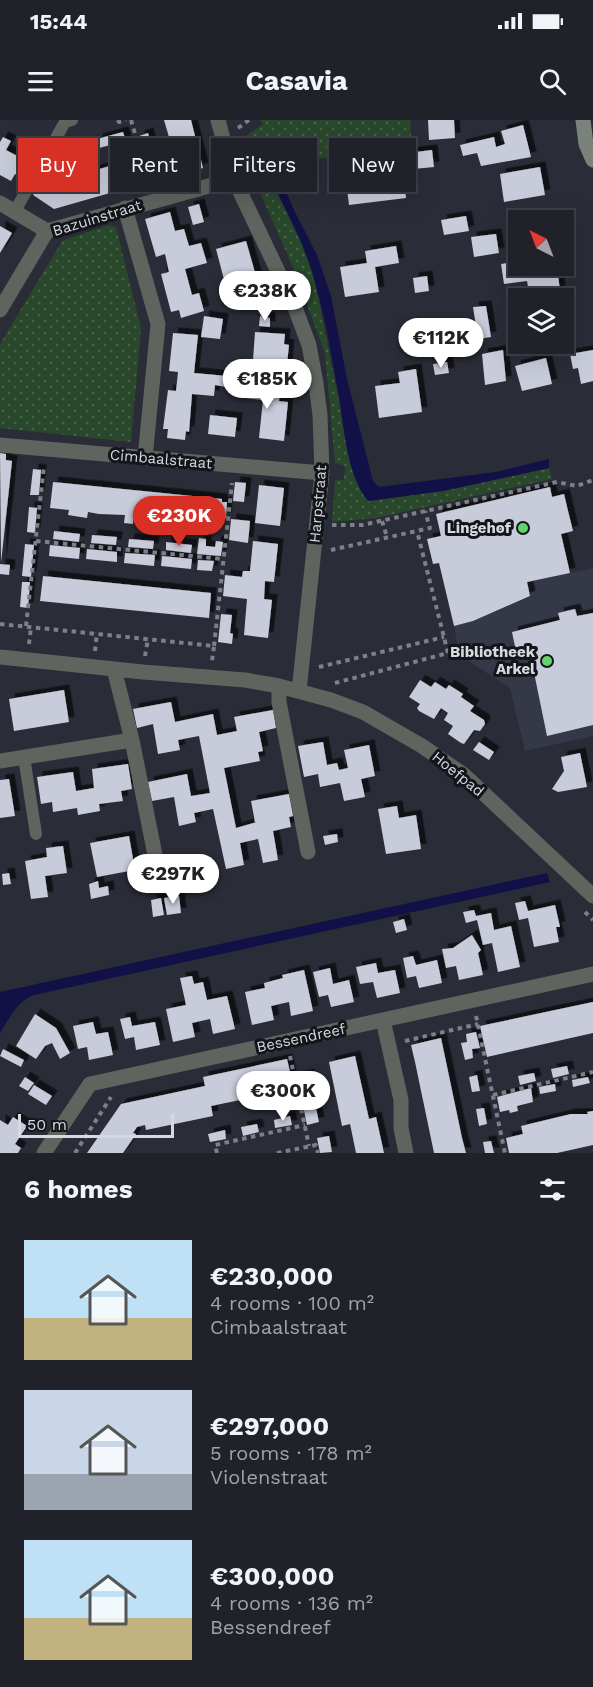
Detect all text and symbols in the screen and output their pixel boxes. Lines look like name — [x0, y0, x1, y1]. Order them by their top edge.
text: 15:44 — [30, 9, 87, 34]
icon: menu — [24, 65, 57, 98]
text: Casavia — [245, 65, 348, 97]
icon: search — [536, 65, 569, 98]
chip: Buy — [18, 138, 98, 192]
chip: Rent — [110, 138, 199, 192]
chip: Filters — [211, 138, 317, 192]
chip: New — [329, 138, 416, 192]
street label: Bazuinstraat — [50, 196, 144, 240]
north arrow — [508, 210, 574, 276]
map controls — [508, 210, 574, 354]
pin: €238K — [223, 271, 307, 322]
text: €238K — [233, 278, 297, 302]
button: layers — [508, 288, 574, 354]
pin: €112K — [399, 318, 483, 369]
text: €112K — [412, 325, 470, 349]
pin: €185K — [225, 359, 309, 410]
text: €185K — [237, 366, 297, 390]
street label: Cimbaalstraat — [109, 446, 214, 472]
street label: Harpstraat — [306, 464, 330, 544]
pin: €230K — [137, 496, 221, 547]
text: €230K — [147, 503, 211, 527]
place label: Lingehof — [447, 519, 512, 537]
marker: Lingehof — [516, 521, 530, 535]
place label: Bibliotheek Arkel — [450, 643, 536, 678]
marker: Bibliotheek Arkel — [540, 654, 554, 668]
street label: Hoefpad — [428, 748, 488, 800]
pin: €297K — [131, 854, 215, 905]
text: €297K — [141, 861, 205, 885]
street label: Bessendreef — [255, 1020, 347, 1056]
pin: €300K — [241, 1071, 325, 1122]
text: €300K — [250, 1078, 316, 1102]
scale bar — [18, 1111, 174, 1139]
text: 50 m — [27, 1115, 67, 1134]
icon: filters — [536, 1173, 569, 1206]
text: 6 homes — [24, 1174, 133, 1204]
text: €230,000 — [210, 1261, 333, 1291]
icon: home — [72, 1264, 144, 1336]
text: 4 rooms · 100 m² — [210, 1291, 374, 1315]
text: Cimbaalstraat — [210, 1315, 347, 1339]
text: €297,000 — [210, 1411, 329, 1441]
icon: home — [72, 1414, 144, 1486]
text: 5 rooms · 178 m² — [210, 1441, 372, 1465]
text: Violenstraat — [210, 1465, 328, 1489]
text: €300,000 — [210, 1561, 334, 1591]
icon: home — [72, 1564, 144, 1636]
text: 4 rooms · 136 m² — [210, 1591, 373, 1615]
text: Bessendreef — [210, 1615, 331, 1639]

